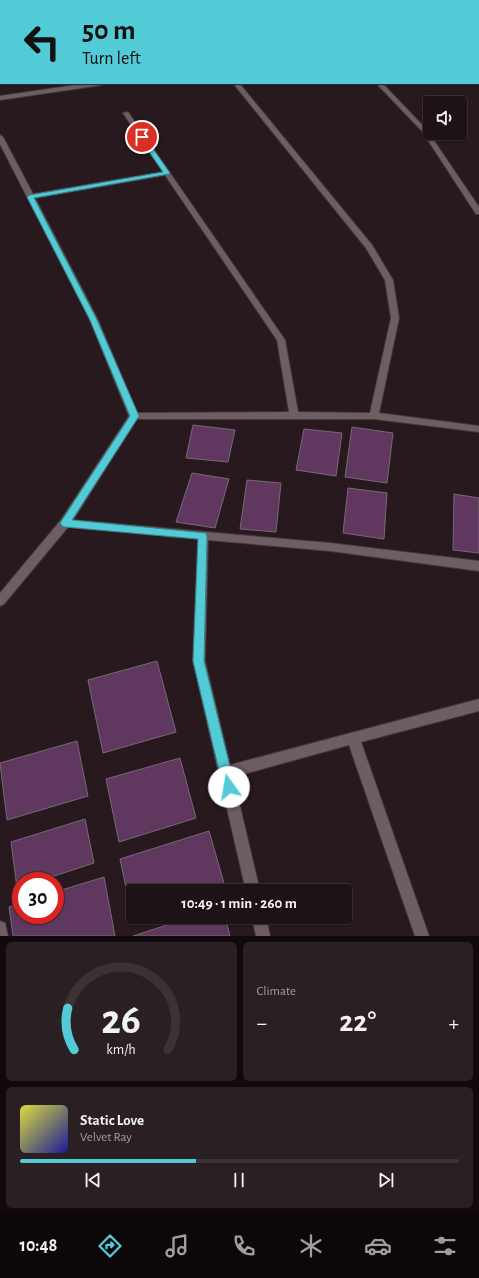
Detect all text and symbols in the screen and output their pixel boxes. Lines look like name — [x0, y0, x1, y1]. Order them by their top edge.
icon: left — [16, 16, 68, 68]
text: 50 m — [82, 17, 136, 45]
text: Turn left — [82, 50, 141, 68]
map controls — [423, 96, 467, 140]
button: sound — [423, 96, 467, 140]
pin — [125, 120, 159, 154]
icon: arrive — [131, 126, 153, 148]
position arrow — [208, 766, 250, 808]
speed limit sign: 30 — [12, 872, 64, 924]
text: 10:49 · 1 min · 260 m — [181, 896, 297, 911]
text: Climate — [257, 985, 296, 998]
text: 26 — [101, 999, 141, 1040]
text: 22° — [339, 1007, 376, 1037]
text: − — [257, 1012, 267, 1034]
text: + — [448, 1012, 459, 1034]
text: km/h — [107, 1042, 136, 1056]
text: Static Love — [80, 1113, 144, 1128]
text: Velvet Ray — [80, 1131, 132, 1144]
icon: previous — [82, 1169, 104, 1191]
icon: pause — [228, 1169, 250, 1191]
icon: next — [375, 1169, 397, 1191]
icon: directions — [96, 1232, 124, 1260]
icon: music — [163, 1232, 191, 1260]
icon: phone — [230, 1232, 258, 1260]
icon: climate — [297, 1232, 325, 1260]
icon: car — [364, 1232, 392, 1260]
icon: filters — [431, 1232, 459, 1260]
text: 10:48 — [20, 1237, 57, 1255]

